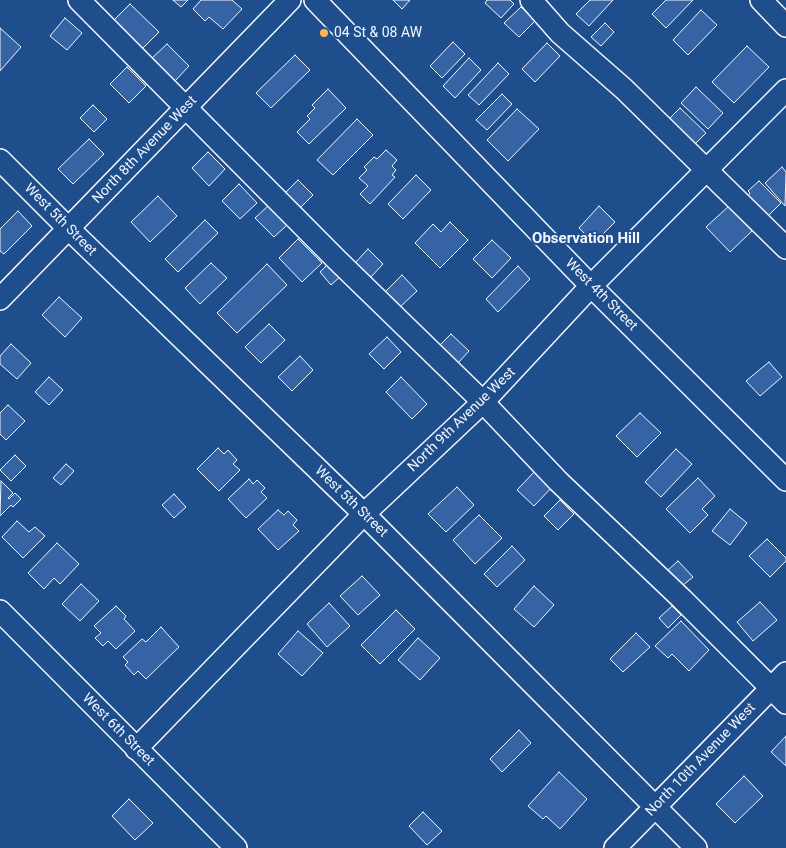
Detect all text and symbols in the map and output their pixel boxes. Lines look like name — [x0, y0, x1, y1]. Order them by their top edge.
place label: 04 St & 08 AW — [334, 25, 422, 41]
marker: 04 St & 08 AW — [318, 27, 330, 39]
street label: North 8th Avenue West — [89, 93, 201, 207]
street label: West 5th Street — [20, 180, 100, 260]
district label: Observation Hill — [532, 230, 640, 248]
street label: West 4th Street — [561, 255, 641, 335]
street label: North 9th Avenue West — [405, 364, 519, 476]
street label: West 5th Street — [311, 463, 391, 541]
street label: West 6th Street — [78, 690, 158, 770]
street label: North 10th Avenue West — [643, 700, 759, 820]

